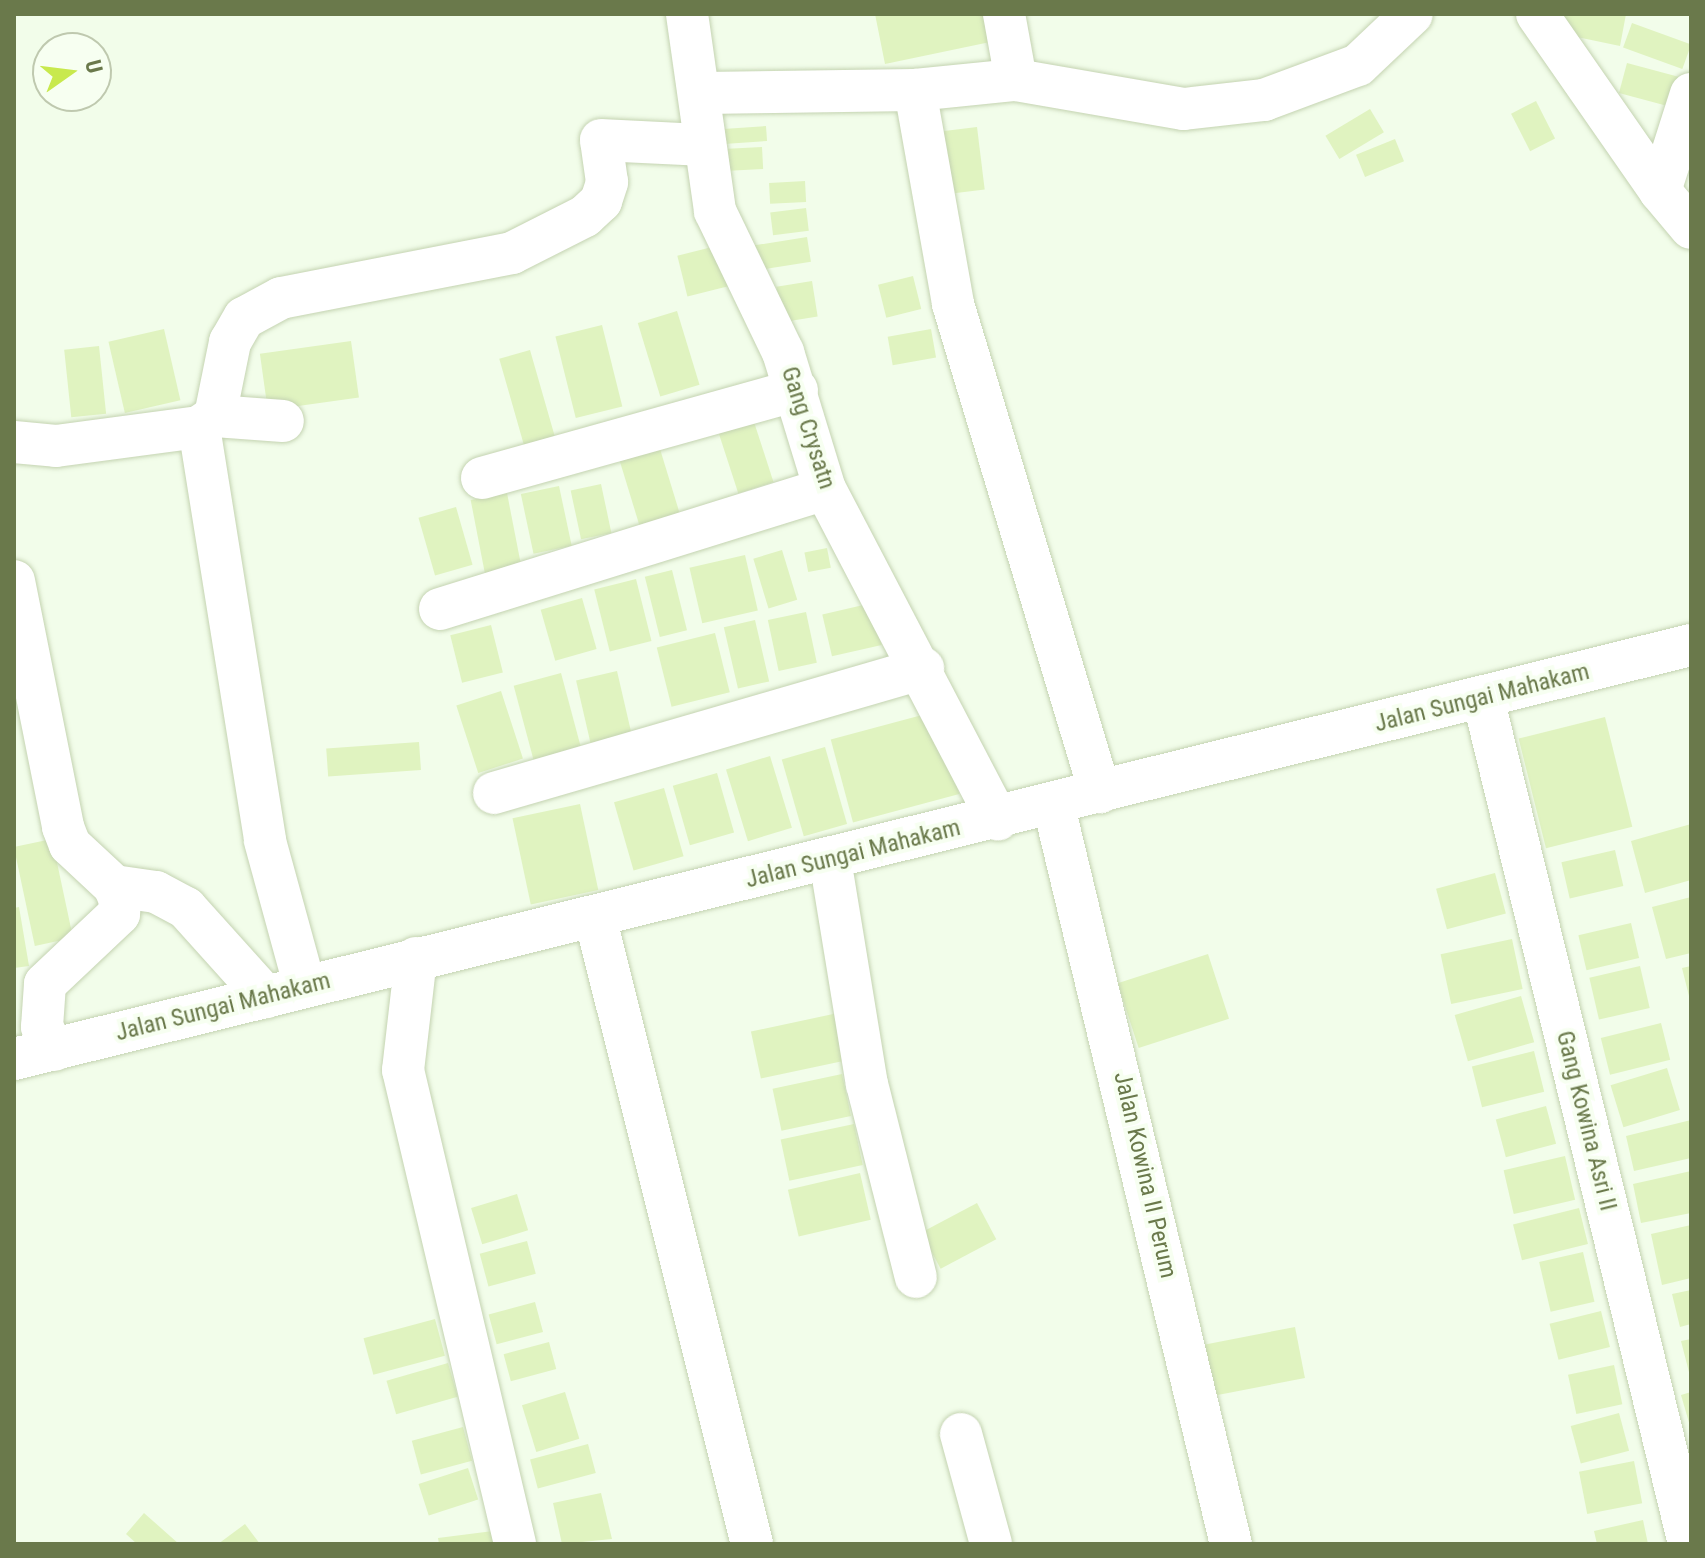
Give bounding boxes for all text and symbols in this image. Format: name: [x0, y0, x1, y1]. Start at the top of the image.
north arrow: [32, 32, 112, 112]
text: U: [80, 57, 107, 76]
street label: Gang Crysatn: [775, 363, 841, 493]
street label: Jalan Sungai Mahakam: [1372, 657, 1592, 739]
street label: Jalan Sungai Mahakam: [743, 813, 963, 895]
street label: Jalan Sungai Mahakam: [113, 966, 333, 1048]
street label: Gang Kowina Asri II: [1550, 1028, 1622, 1214]
street label: Jalan Kowina II Perum: [1107, 1069, 1183, 1281]

